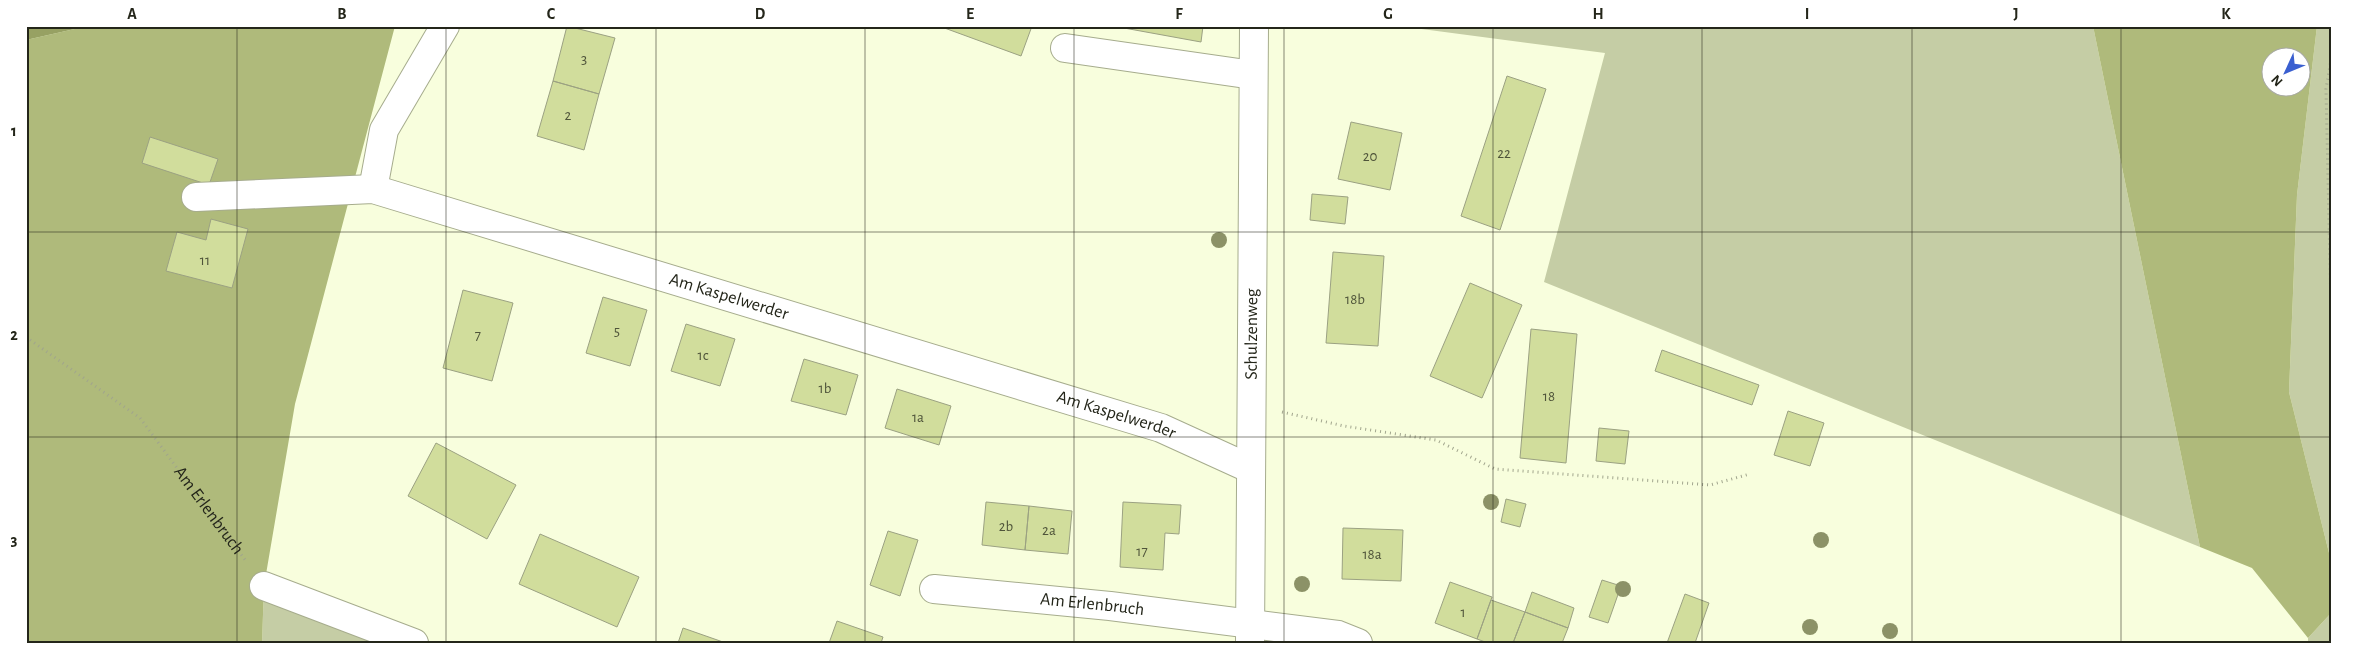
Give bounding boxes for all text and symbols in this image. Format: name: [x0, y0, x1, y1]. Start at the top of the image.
text: A: [127, 6, 137, 22]
text: B: [337, 6, 347, 22]
text: C: [547, 6, 556, 22]
text: D: [755, 6, 766, 22]
text: E: [966, 6, 974, 22]
text: F: [1175, 6, 1183, 22]
text: G: [1383, 6, 1393, 22]
text: H: [1592, 6, 1604, 22]
text: I: [1805, 6, 1809, 22]
text: J: [2013, 6, 2019, 22]
text: K: [2221, 6, 2231, 22]
north arrow: [2260, 48, 2310, 98]
house number: 3: [581, 52, 587, 67]
text: N: [2269, 72, 2286, 89]
house number: 2: [565, 108, 572, 123]
text: 1: [11, 123, 17, 139]
house number: 22: [1497, 146, 1511, 161]
house number: 20: [1363, 149, 1377, 164]
house number: 11: [200, 253, 210, 268]
street label: Am Kaspelwerder: [667, 270, 791, 324]
street label: Schulzenweg: [1243, 288, 1261, 380]
house number: 18b: [1345, 292, 1365, 307]
house number: 5: [614, 324, 620, 339]
text: 2: [10, 327, 18, 343]
house number: 7: [475, 328, 481, 343]
house number: 1c: [698, 348, 709, 363]
house number: 1b: [819, 381, 832, 396]
street label: Am Kaspelwerder: [1055, 388, 1179, 443]
house number: 18: [1543, 389, 1555, 404]
house number: 1a: [912, 410, 924, 425]
street label: Am Erlenbruch: [170, 463, 247, 558]
house number: 2b: [999, 519, 1014, 534]
house number: 2a: [1042, 523, 1056, 538]
text: 3: [11, 532, 18, 548]
house number: 17: [1136, 544, 1148, 559]
house number: 18a: [1362, 547, 1382, 562]
street label: Am Erlenbruch: [1039, 590, 1145, 619]
house number: 1: [1460, 605, 1466, 620]

